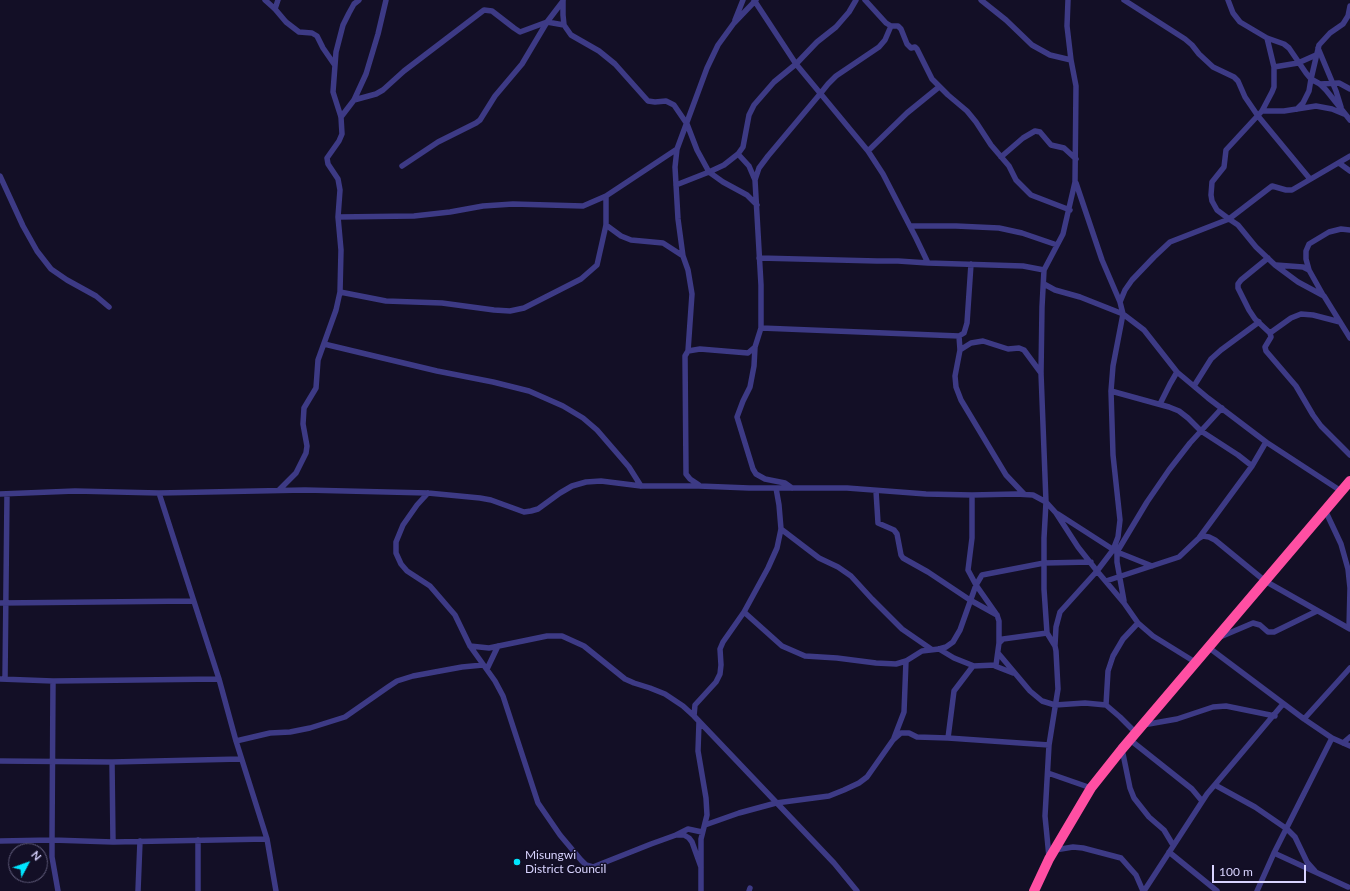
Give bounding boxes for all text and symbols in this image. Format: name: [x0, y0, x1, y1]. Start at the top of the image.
north arrow: [8, 843, 48, 883]
text: N: [29, 848, 44, 863]
place label: Misungwi District Council: [525, 848, 606, 876]
marker: Misungwi District Council: [512, 857, 522, 867]
scale bar: [1214, 857, 1308, 883]
text: 100 m: [1219, 864, 1253, 879]

